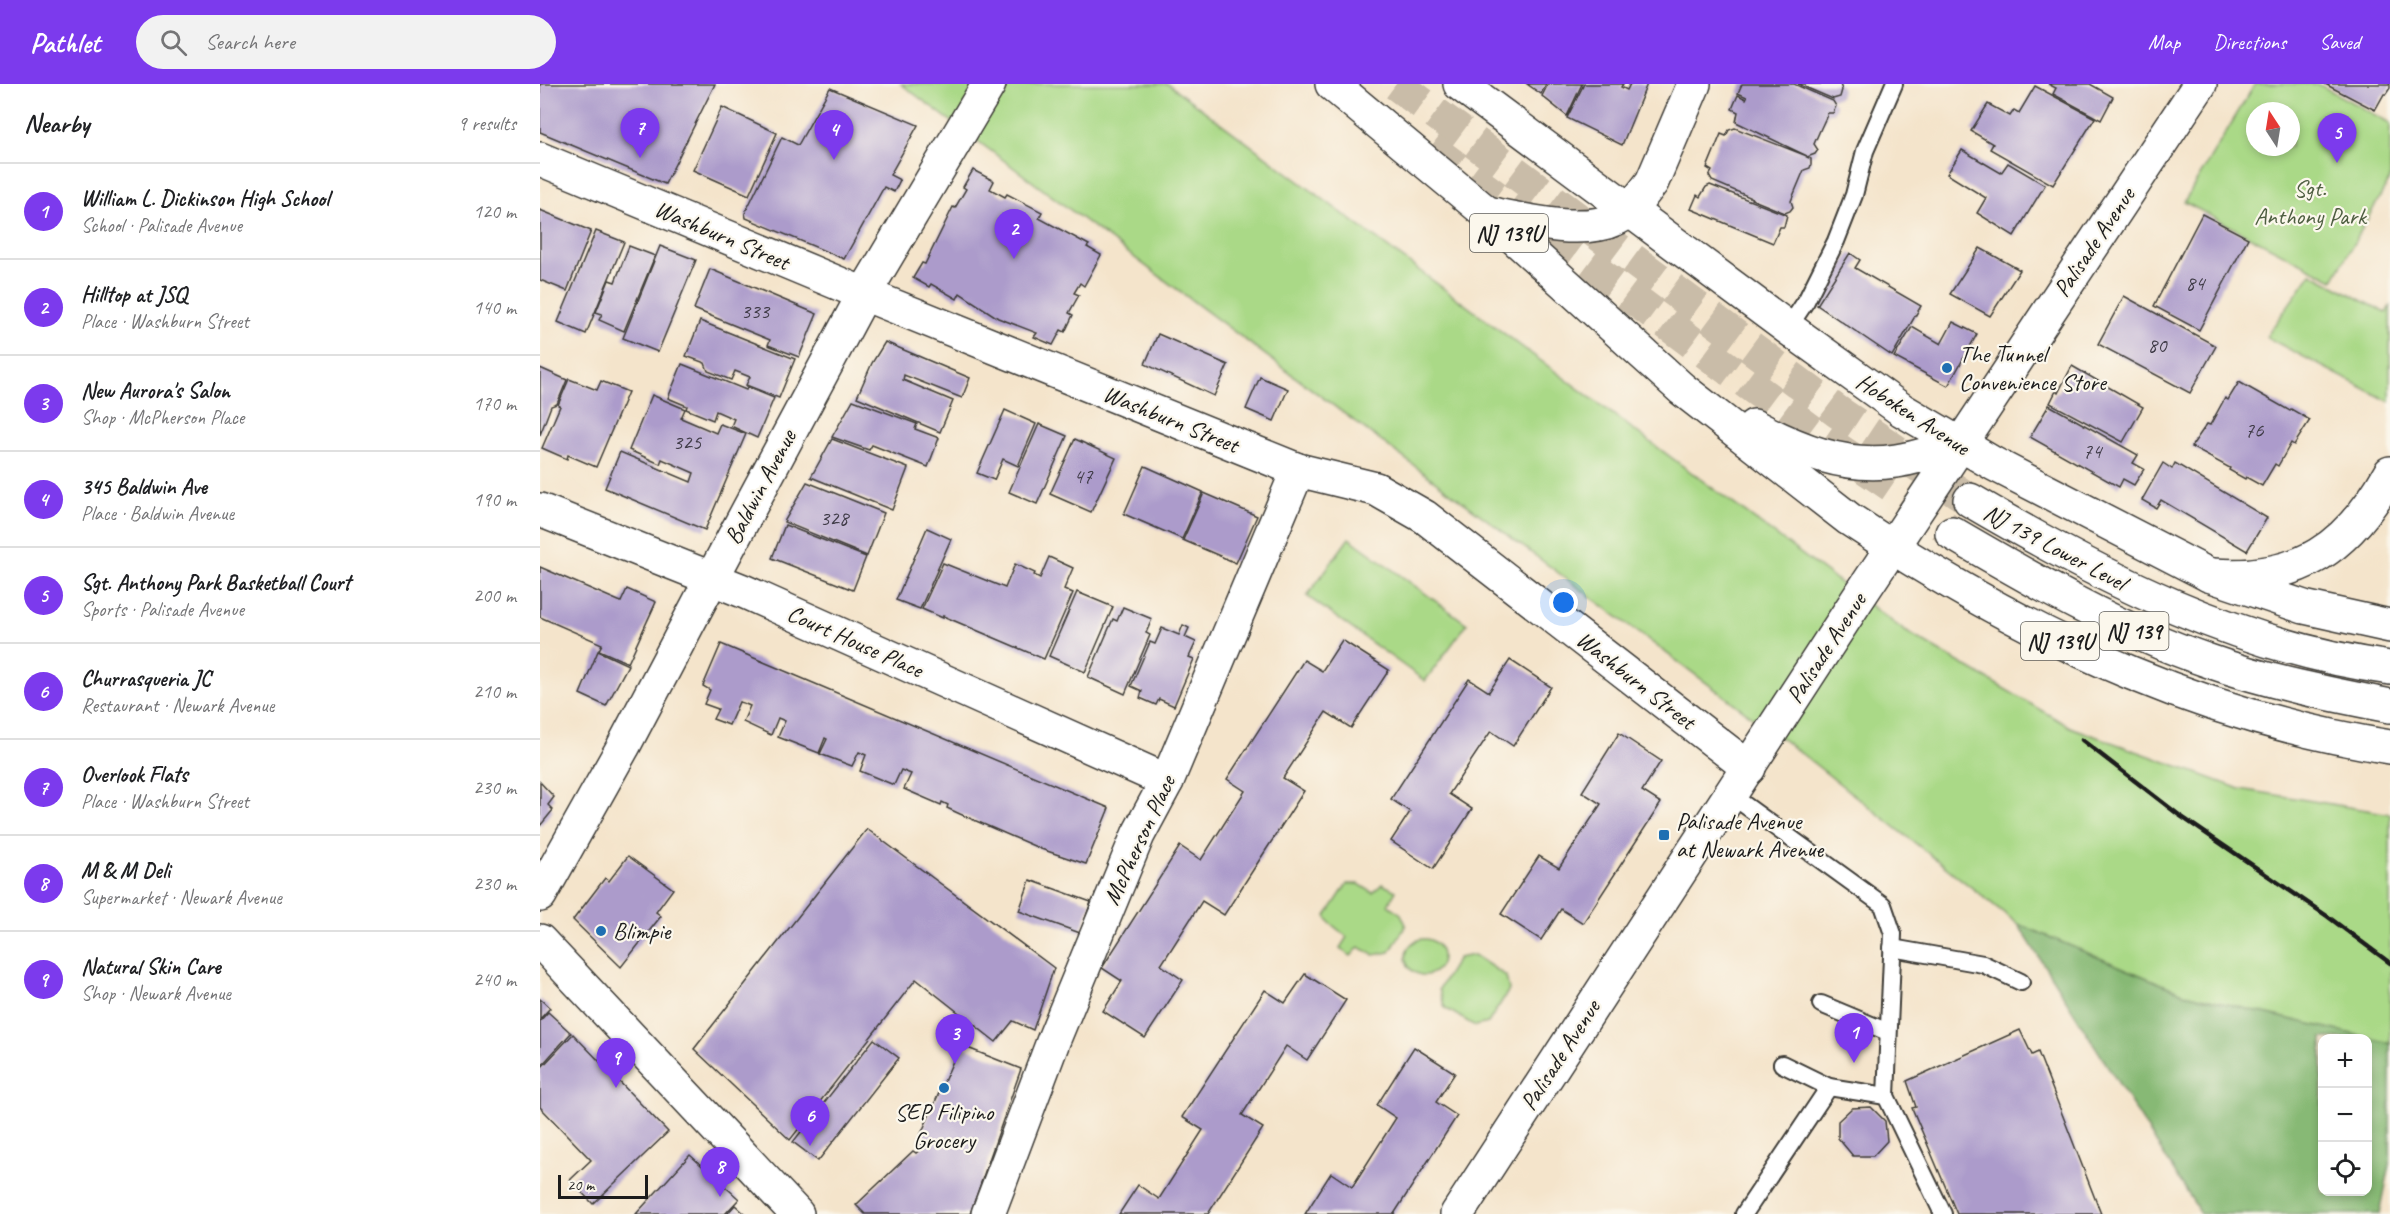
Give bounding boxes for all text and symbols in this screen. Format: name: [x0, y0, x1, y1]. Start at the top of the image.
search box: [136, 15, 556, 69]
text: Pathlet: [30, 25, 100, 60]
icon: search: [157, 26, 190, 59]
text: Search here: [205, 28, 295, 56]
text: Map: [2148, 29, 2180, 55]
text: Directions: [2213, 29, 2286, 55]
text: Saved: [2319, 29, 2360, 55]
north arrow: [2246, 102, 2300, 156]
text: Nearby: [24, 107, 89, 140]
pin: 7: [620, 109, 660, 158]
pin: 4: [814, 110, 854, 160]
text: 9 results: [457, 111, 516, 136]
pin: 5: [2318, 113, 2356, 163]
park label: Sgt. Anthony Park: [2254, 173, 2368, 231]
street label: Palisade Avenue: [2046, 180, 2143, 302]
text: William L. Dickinson High School: [81, 185, 329, 213]
street label: Washburn Street: [650, 193, 796, 278]
text: 1: [39, 199, 48, 224]
text: 120 m: [473, 199, 516, 224]
pin: 2: [994, 210, 1034, 259]
text: School · Palisade Avenue: [81, 213, 242, 238]
road number: NJ 139U: [1470, 214, 1548, 252]
house number: 84: [2186, 270, 2207, 296]
text: Hilltop at JSQ: [81, 281, 186, 309]
text: 2: [39, 295, 48, 320]
text: 140 m: [473, 295, 516, 320]
house number: 333: [741, 298, 771, 324]
text: Place · Washburn Street: [81, 309, 249, 334]
house number: 80: [2148, 332, 2168, 358]
place label: The Tunnel Convenience Store: [1959, 339, 2108, 397]
marker: The Tunnel Convenience Store: [1940, 361, 1954, 375]
street label: Hoboken Avenue: [1851, 366, 1977, 463]
text: New Aurora's Salon: [81, 377, 230, 405]
street label: Washburn Street: [1099, 378, 1245, 460]
text: 3: [39, 391, 48, 416]
text: 170 m: [473, 391, 516, 416]
text: Shop · McPherson Place: [81, 405, 244, 430]
house number: 76: [2245, 417, 2264, 443]
street label: Baldwin Avenue: [717, 423, 804, 549]
house number: 325: [673, 429, 703, 455]
house number: 74: [2083, 438, 2104, 464]
house number: 47: [1074, 463, 1094, 489]
text: 345 Baldwin Ave: [81, 473, 207, 501]
text: 4: [39, 487, 48, 512]
text: 190 m: [473, 487, 516, 512]
street label: NJ 139 Lower Level: [1979, 497, 2135, 599]
text: Place · Baldwin Avenue: [81, 501, 234, 526]
house number: 328: [820, 505, 851, 531]
text: Sgt. Anthony Park Basketball Court: [81, 569, 351, 597]
text: 5: [39, 583, 48, 608]
text: 200 m: [473, 583, 516, 608]
street label: Palisade Avenue: [1779, 585, 1874, 709]
your location: [1549, 588, 1578, 617]
text: Sports · Palisade Avenue: [81, 597, 244, 622]
street label: Court House Place: [783, 598, 929, 685]
road number: NJ 139: [2100, 612, 2168, 650]
road number: NJ 139U: [2021, 622, 2099, 660]
street label: Washburn Street: [1570, 624, 1703, 737]
text: Churrasqueria JC: [81, 665, 211, 693]
text: 6: [39, 679, 48, 704]
text: 210 m: [473, 679, 516, 704]
text: Restaurant · Newark Avenue: [81, 693, 274, 718]
text: Overlook Flats: [81, 761, 188, 789]
street label: McPherson Place: [1096, 769, 1183, 909]
text: 7: [39, 775, 48, 800]
text: 230 m: [473, 775, 516, 800]
text: Place · Washburn Street: [81, 789, 249, 814]
place label: Palisade Avenue at Newark Avenue: [1676, 806, 1825, 864]
marker: Palisade Avenue at Newark Avenue: [1657, 828, 1671, 842]
text: M & M Deli: [81, 857, 170, 885]
text: 8: [39, 871, 48, 896]
text: 230 m: [473, 871, 516, 896]
text: Supermarket · Newark Avenue: [81, 885, 282, 910]
place label: Blimpie: [613, 916, 673, 946]
marker: Blimpie: [594, 924, 608, 938]
text: Natural Skin Care: [81, 953, 221, 981]
text: 9: [39, 967, 48, 992]
text: 240 m: [473, 967, 516, 992]
text: Shop · Newark Avenue: [81, 981, 231, 1006]
street label: Palisade Avenue: [1513, 992, 1608, 1116]
pin: 3: [936, 1014, 974, 1064]
pin: 1: [1834, 1014, 1874, 1063]
map controls: [2318, 1034, 2372, 1196]
button: +: [2318, 1034, 2372, 1088]
pin: 9: [596, 1038, 636, 1088]
marker: SEP Filipino Grocery: [937, 1081, 951, 1095]
button: −: [2318, 1088, 2372, 1142]
pin: 6: [790, 1096, 830, 1146]
place label: SEP Filipino Grocery: [895, 1097, 995, 1155]
button: locate: [2318, 1142, 2372, 1196]
pin: 8: [700, 1148, 740, 1197]
scale bar: [558, 1172, 648, 1200]
text: 20 m: [567, 1175, 594, 1195]

